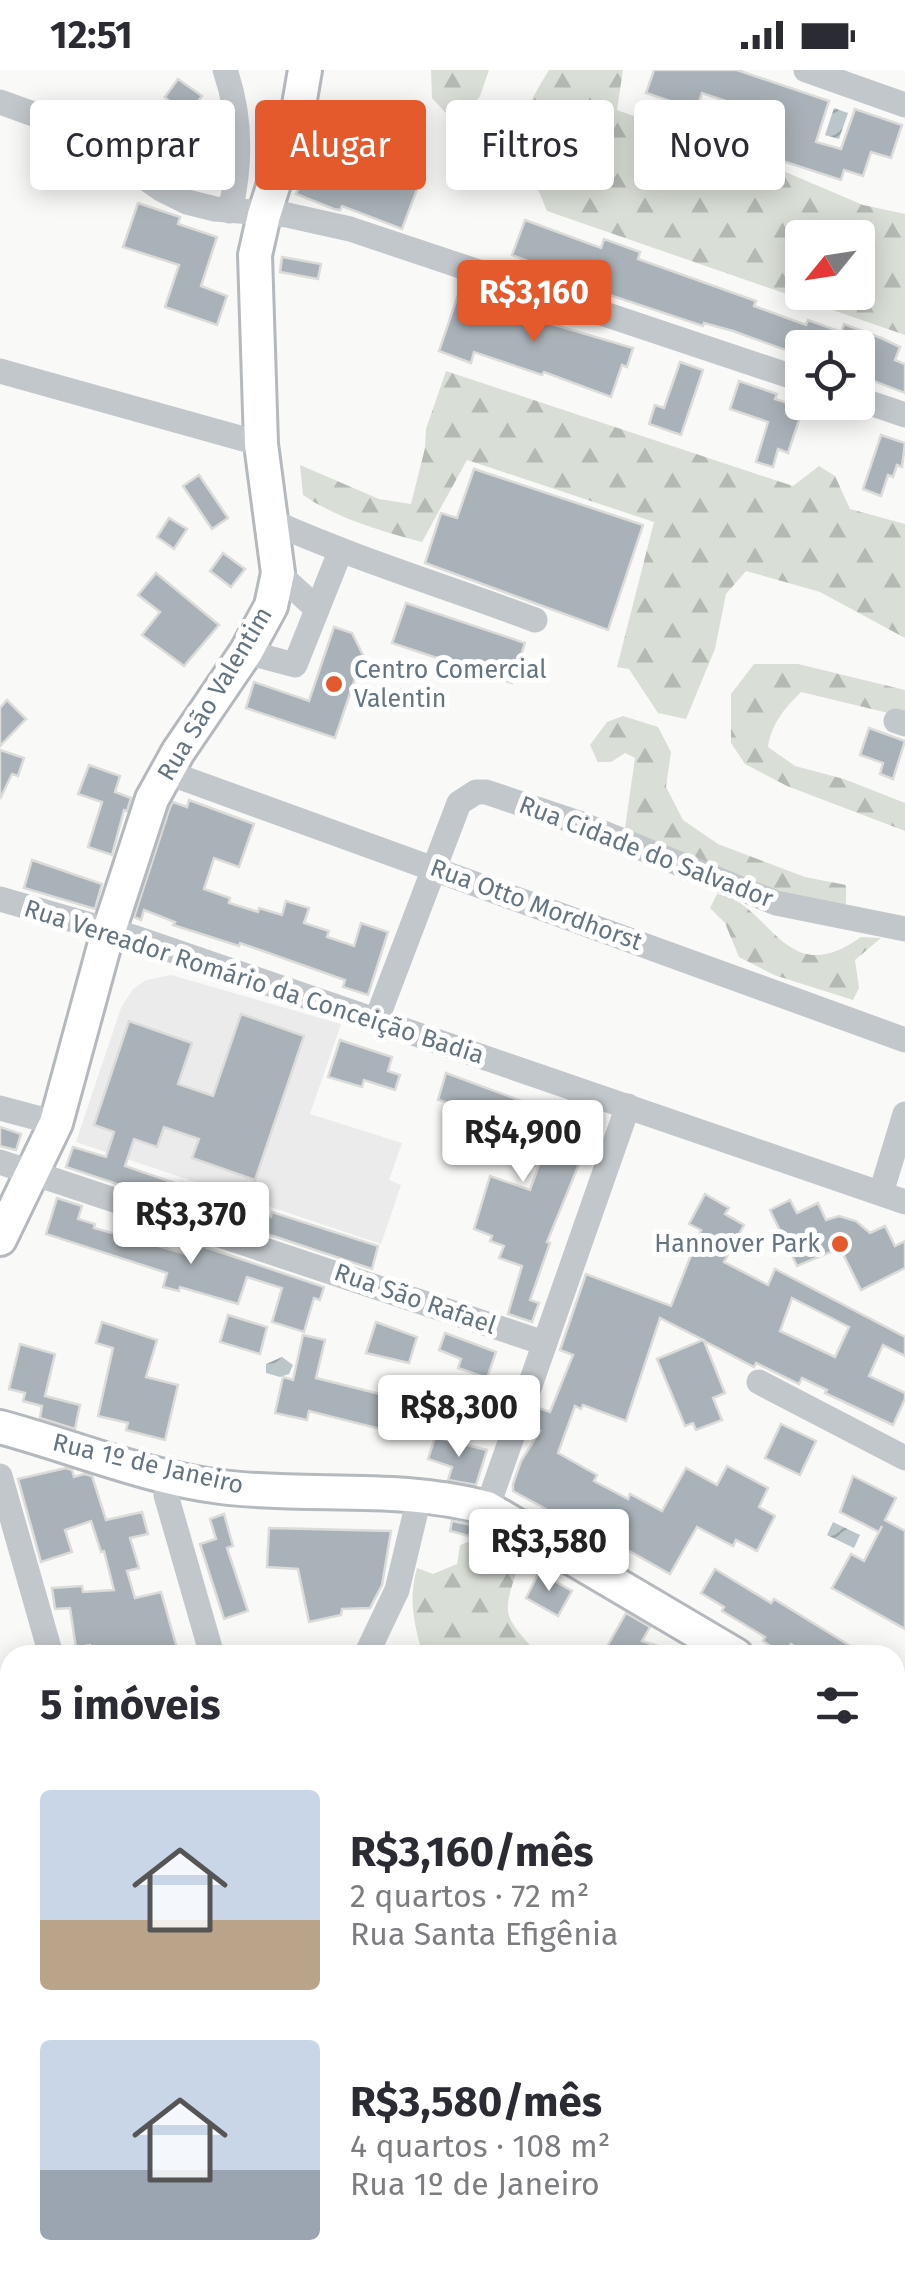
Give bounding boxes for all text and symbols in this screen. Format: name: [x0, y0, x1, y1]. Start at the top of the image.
text: 12:51: [50, 12, 133, 58]
chip: Comprar: [30, 100, 235, 190]
chip: Alugar: [255, 100, 426, 190]
chip: Filtros: [446, 100, 614, 190]
chip: Novo: [634, 100, 785, 190]
north arrow: [785, 220, 875, 310]
map controls: [785, 220, 875, 420]
pin: R$3,160: [442, 260, 626, 345]
text: R$3,160: [479, 273, 589, 311]
button: locate: [785, 330, 875, 420]
street label: Rua São Valentim: [151, 602, 279, 786]
place label: Centro Comercial Valentin: [354, 655, 547, 714]
marker: Centro Comercial Valentin: [323, 673, 345, 695]
street label: Rua Cidade do Salvador: [515, 790, 778, 914]
street label: Rua Otto Mordhorst: [426, 853, 647, 958]
street label: Rua Vereador Romário da Conceição Badia: [20, 893, 488, 1071]
pin: R$4,900: [431, 1100, 615, 1185]
text: R$4,900: [464, 1113, 582, 1151]
pin: R$3,370: [99, 1182, 283, 1267]
text: R$3,370: [135, 1195, 247, 1233]
place label: Hannover Park: [654, 1229, 820, 1259]
marker: Hannover Park: [829, 1233, 851, 1255]
street label: Rua São Rafael: [330, 1257, 500, 1341]
pin: R$8,300: [367, 1375, 551, 1460]
text: R$8,300: [400, 1388, 518, 1426]
street label: Rua 1º de Janeiro: [50, 1427, 246, 1501]
pin: R$3,580: [457, 1509, 641, 1594]
text: R$3,580: [491, 1522, 607, 1560]
icon: filters: [810, 1678, 865, 1733]
text: 5 imóveis: [40, 1680, 221, 1730]
text: R$3,160/mês: [350, 1827, 594, 1877]
icon: home: [120, 1830, 240, 1950]
text: 2 quartos · 72 m²: [350, 1877, 589, 1915]
text: Rua Santa Efigênia: [350, 1915, 618, 1953]
text: R$3,580/mês: [350, 2077, 602, 2127]
icon: home: [120, 2080, 240, 2200]
text: 4 quartos · 108 m²: [350, 2127, 610, 2165]
text: Rua 1º de Janeiro: [350, 2165, 600, 2203]

